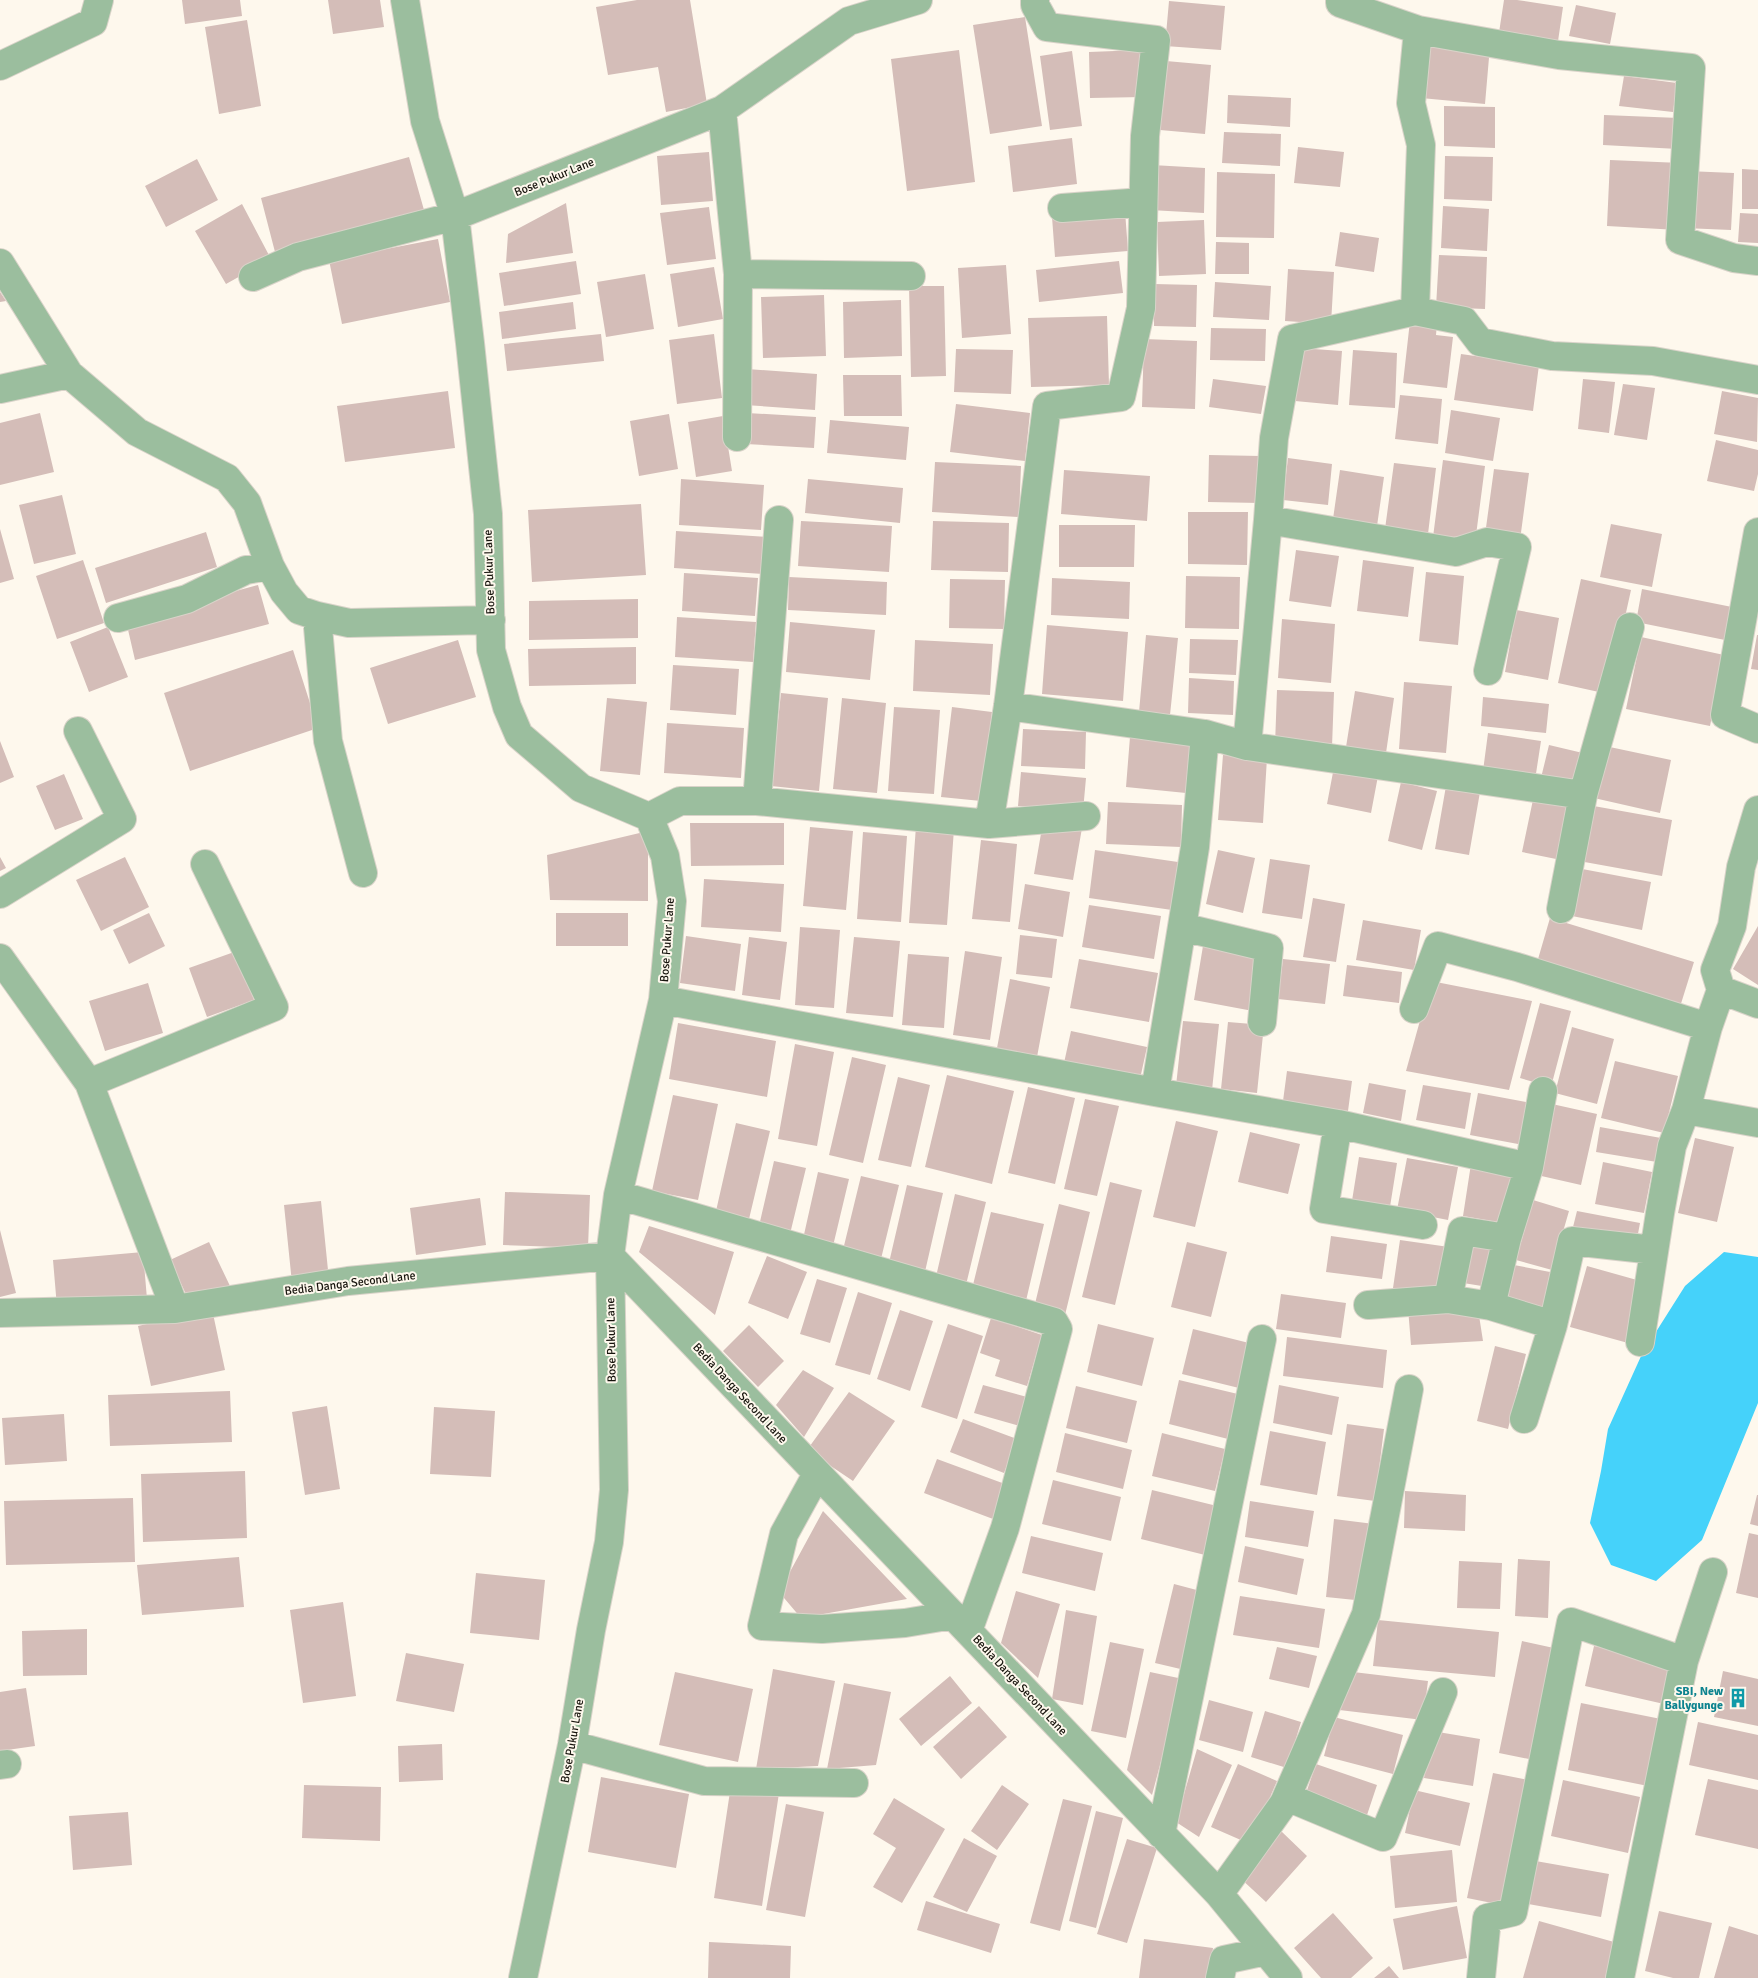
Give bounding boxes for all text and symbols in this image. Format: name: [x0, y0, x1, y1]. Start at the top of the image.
street label: Bose Pukur Lane: [512, 155, 596, 200]
street label: Bose Pukur Lane: [481, 529, 498, 615]
street label: Bose Pukur Lane: [657, 897, 678, 983]
street label: Bedia Danga Second Lane: [284, 1268, 416, 1299]
street label: Bose Pukur Lane: [603, 1297, 620, 1383]
street label: Bedia Danga Second Lane: [689, 1340, 790, 1447]
street label: Bedia Danga Second Lane: [969, 1632, 1070, 1739]
place label: SBI, New Ballygunge: [1664, 1684, 1724, 1713]
building icon: SBI, New Ballygunge: [1727, 1687, 1749, 1709]
street label: Bose Pukur Lane: [558, 1698, 587, 1784]

